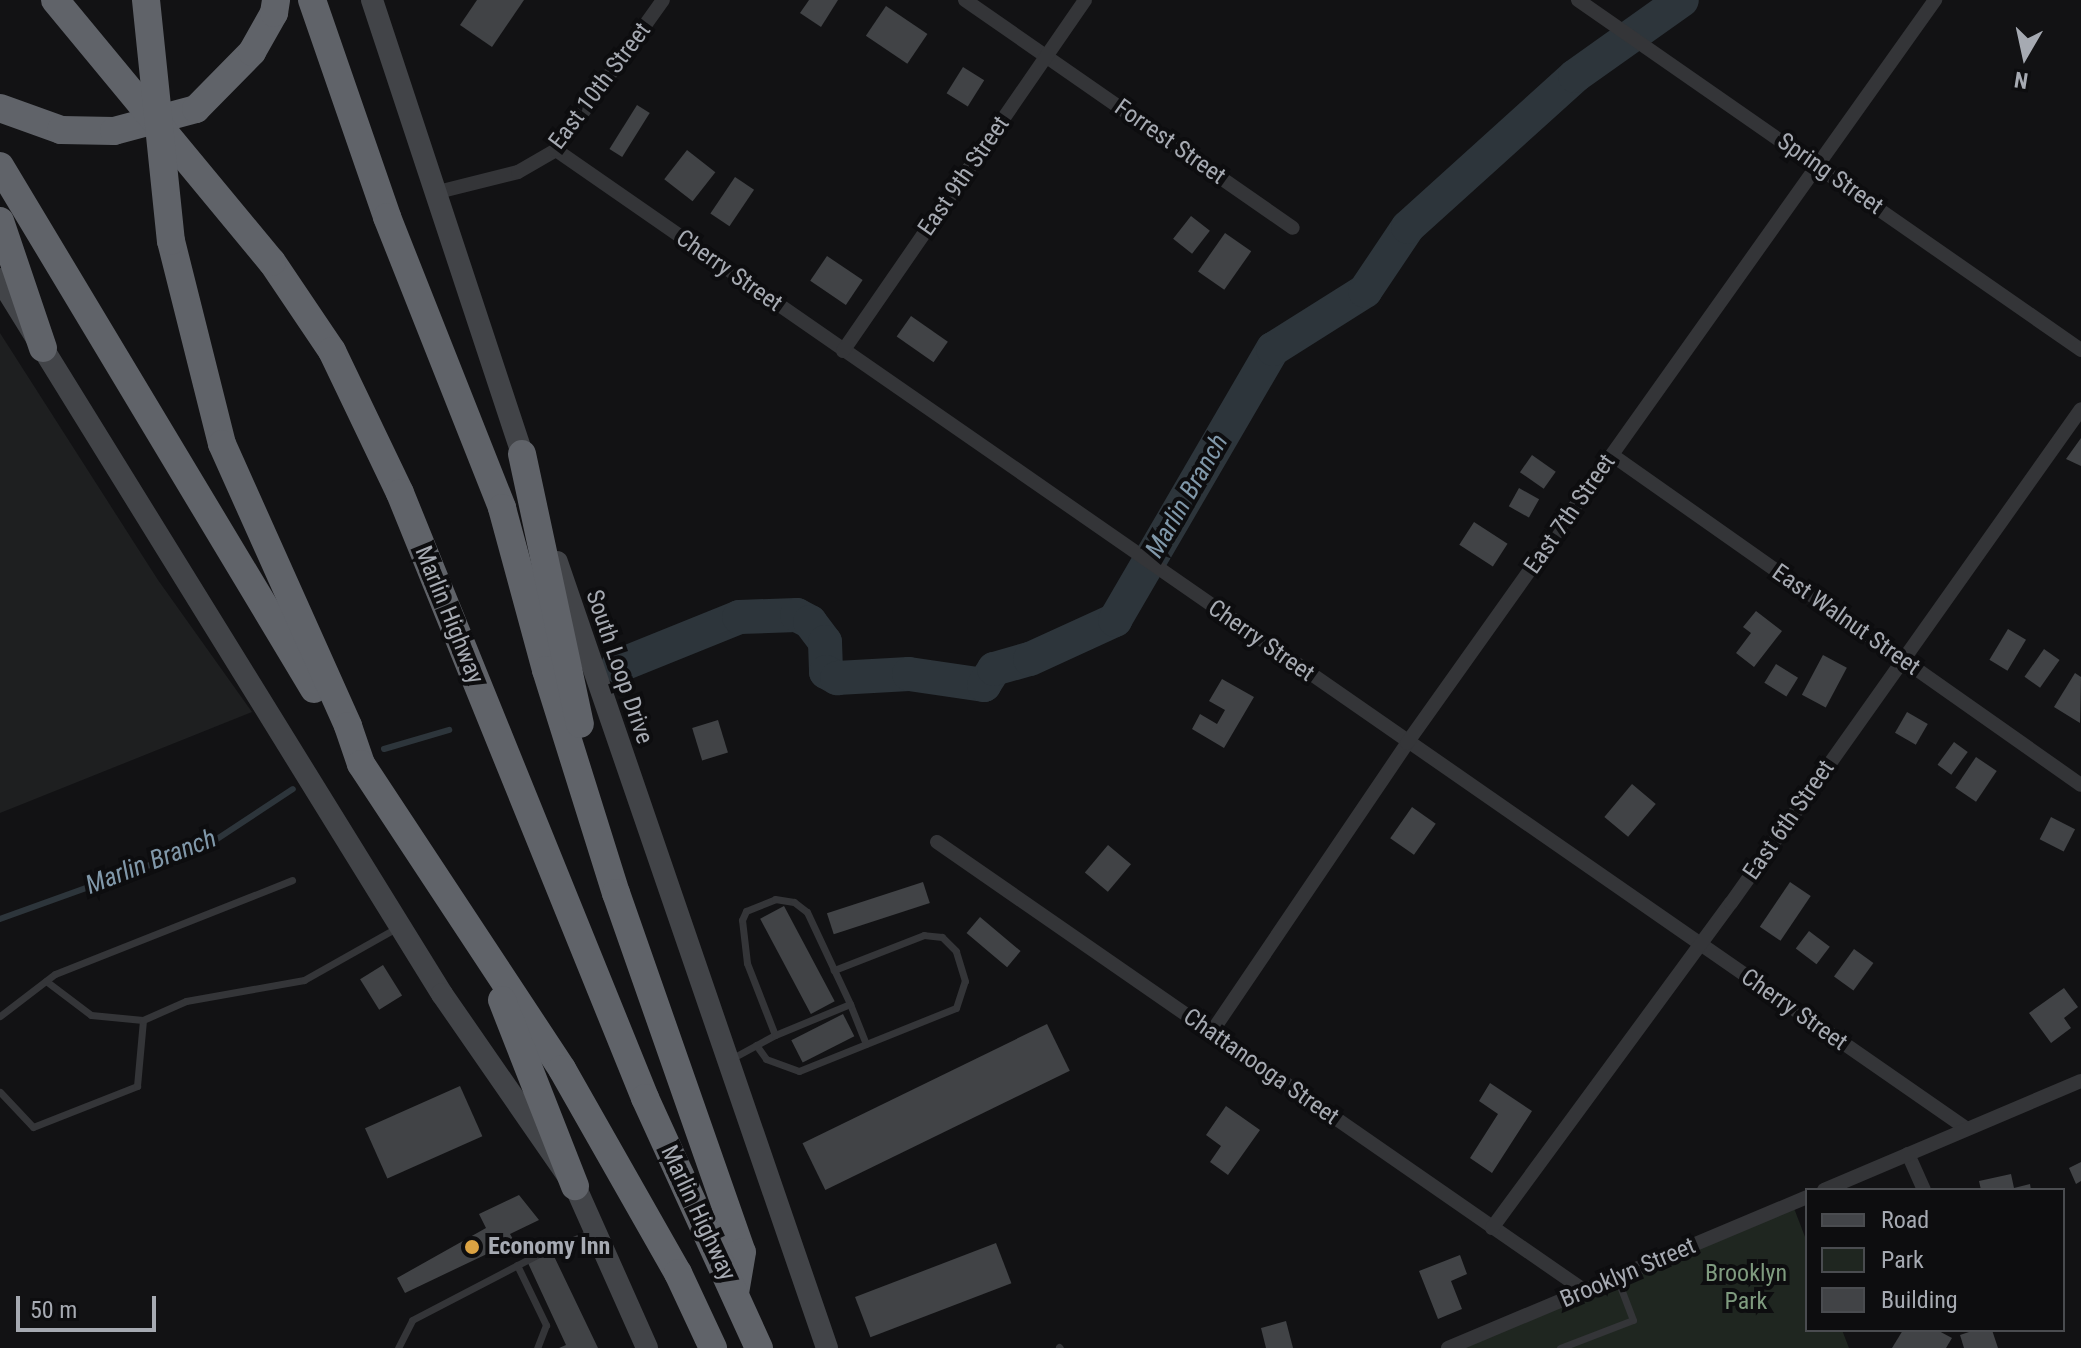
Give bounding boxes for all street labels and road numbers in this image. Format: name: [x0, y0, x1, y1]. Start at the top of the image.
street label: East 10th Street: [543, 17, 657, 155]
street label: Forrest Street: [1109, 93, 1231, 191]
street label: East 9th Street: [912, 111, 1016, 241]
street label: Spring Street: [1772, 127, 1888, 221]
street label: Cherry Street: [670, 224, 788, 318]
street label: East 7th Street: [1518, 449, 1622, 579]
street label: Marlin Highway: [408, 542, 490, 688]
street label: East Walnut Street: [1766, 558, 1926, 682]
street label: South Loop Drive: [579, 586, 659, 748]
street label: Cherry Street: [1202, 594, 1320, 688]
street label: East 6th Street: [1737, 755, 1841, 885]
street label: Cherry Street: [1735, 963, 1853, 1057]
street label: Chattanooga Street: [1178, 1003, 1344, 1131]
street label: Marlin Highway: [654, 1141, 742, 1285]
street label: Brooklyn Street: [1556, 1232, 1700, 1314]

